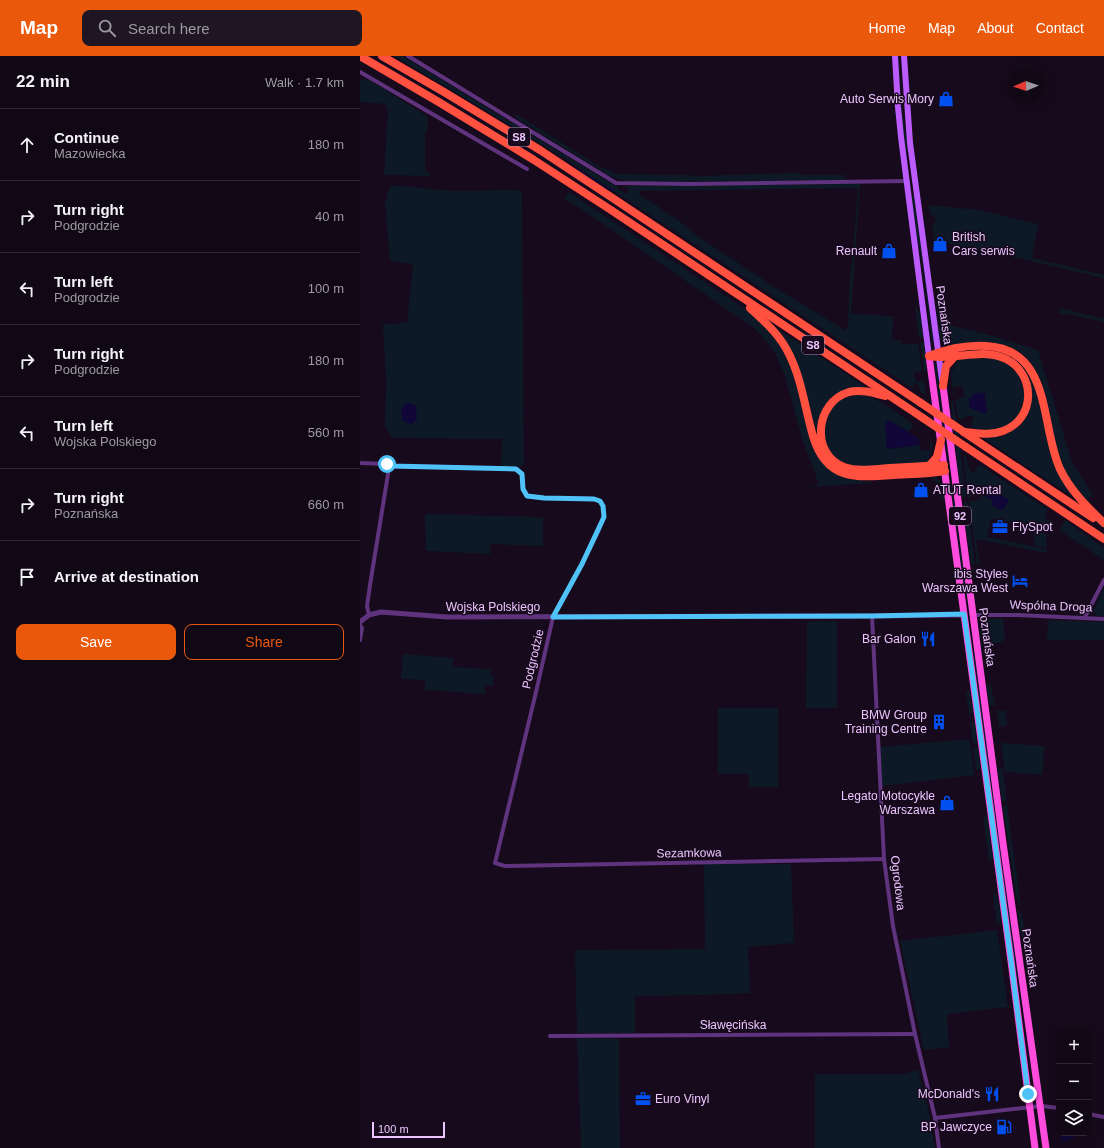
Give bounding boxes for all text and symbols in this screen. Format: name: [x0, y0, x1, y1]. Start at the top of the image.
search box: [82, 10, 362, 46]
text: Map: [20, 17, 58, 38]
icon: search: [96, 17, 118, 39]
text: Search here: [128, 20, 210, 37]
text: Home: [869, 20, 906, 36]
text: Map: [928, 20, 955, 36]
text: About: [977, 20, 1014, 36]
text: Contact: [1036, 20, 1084, 36]
north arrow: [1008, 68, 1044, 104]
text: 22 min: [16, 72, 70, 91]
text: Walk · 1.7 km: [265, 75, 344, 90]
shop icon: Auto Serwis Mory: [937, 90, 955, 108]
place label: Auto Serwis Mory: [840, 92, 934, 106]
road number: S8: [508, 128, 530, 146]
text: Continue: [54, 129, 119, 146]
icon: ahead: [16, 134, 38, 156]
text: 180 m: [308, 137, 344, 152]
text: Mazowiecka: [54, 146, 126, 161]
text: Turn right: [54, 201, 124, 218]
icon: right: [16, 206, 38, 228]
text: 40 m: [315, 209, 344, 224]
text: Podgrodzie: [54, 218, 120, 233]
place label: British Cars serwis: [952, 230, 1015, 258]
shop icon: British Cars serwis: [931, 235, 949, 253]
shop icon: Renault: [880, 242, 898, 260]
place label: Renault: [836, 244, 878, 258]
text: Turn left: [54, 273, 113, 290]
icon: left: [16, 278, 38, 300]
text: 100 m: [308, 281, 344, 296]
street label: Poznańska: [933, 285, 955, 346]
text: Podgrodzie: [54, 290, 120, 305]
road number: S8: [802, 336, 824, 354]
text: Turn right: [54, 345, 124, 362]
icon: right: [16, 350, 38, 372]
text: 180 m: [308, 353, 344, 368]
text: Podgrodzie: [54, 362, 120, 377]
text: Turn left: [54, 417, 113, 434]
icon: left: [16, 422, 38, 444]
text: 560 m: [308, 425, 344, 440]
text: Wojska Polskiego: [54, 434, 156, 449]
route start: [378, 455, 396, 473]
shop icon: ATUT Rental: [912, 481, 930, 499]
place label: ATUT Rental: [933, 483, 1001, 497]
text: Turn right: [54, 489, 124, 506]
icon: right: [16, 494, 38, 516]
text: 660 m: [308, 497, 344, 512]
text: Poznańska: [54, 506, 118, 521]
road number: 92: [949, 507, 971, 525]
office icon: FlySpot: [991, 518, 1009, 536]
place label: FlySpot: [1012, 520, 1053, 534]
icon: arrive: [16, 566, 38, 588]
place label: ibis Styles Warszawa West: [922, 567, 1009, 595]
text: Arrive at destination: [54, 568, 199, 585]
hotel icon: ibis Styles Warszawa West: [1011, 572, 1029, 590]
street label: Wspólna Droga: [1009, 598, 1093, 614]
street label: Wojska Polskiego: [446, 600, 541, 614]
street label: Poznańska: [976, 607, 998, 668]
button: Save: [16, 624, 176, 660]
button: Share: [184, 624, 344, 660]
street label: Podgrodzie: [519, 628, 547, 690]
restaurant icon: Bar Galon: [919, 630, 937, 648]
place label: Bar Galon: [862, 632, 916, 646]
place label: BMW Group Training Centre: [845, 708, 927, 736]
building icon: BMW Group Training Centre: [930, 713, 948, 731]
place label: Legato Motocykle Warszawa: [841, 789, 935, 817]
shop icon: Legato Motocykle Warszawa: [938, 794, 956, 812]
street label: Sezamkowa: [656, 845, 722, 861]
street label: Ogrodowa: [888, 855, 908, 912]
street label: Poznańska: [1019, 928, 1041, 989]
street label: Sławęcińska: [700, 1018, 767, 1032]
map controls: [1056, 1028, 1092, 1136]
button: +: [1056, 1028, 1092, 1064]
button: −: [1056, 1064, 1092, 1100]
restaurant icon: McDonald's: [983, 1085, 1001, 1103]
route end: [1019, 1085, 1037, 1103]
place label: McDonald's: [918, 1087, 980, 1101]
office icon: Euro Vinyl: [634, 1090, 652, 1108]
place label: Euro Vinyl: [655, 1092, 709, 1106]
button: layers: [1056, 1100, 1092, 1136]
fuel station icon: BP Jawczyce: [995, 1118, 1013, 1136]
scale bar: [372, 1120, 445, 1139]
place label: BP Jawczyce: [921, 1120, 992, 1134]
text: 100 m: [378, 1123, 409, 1135]

